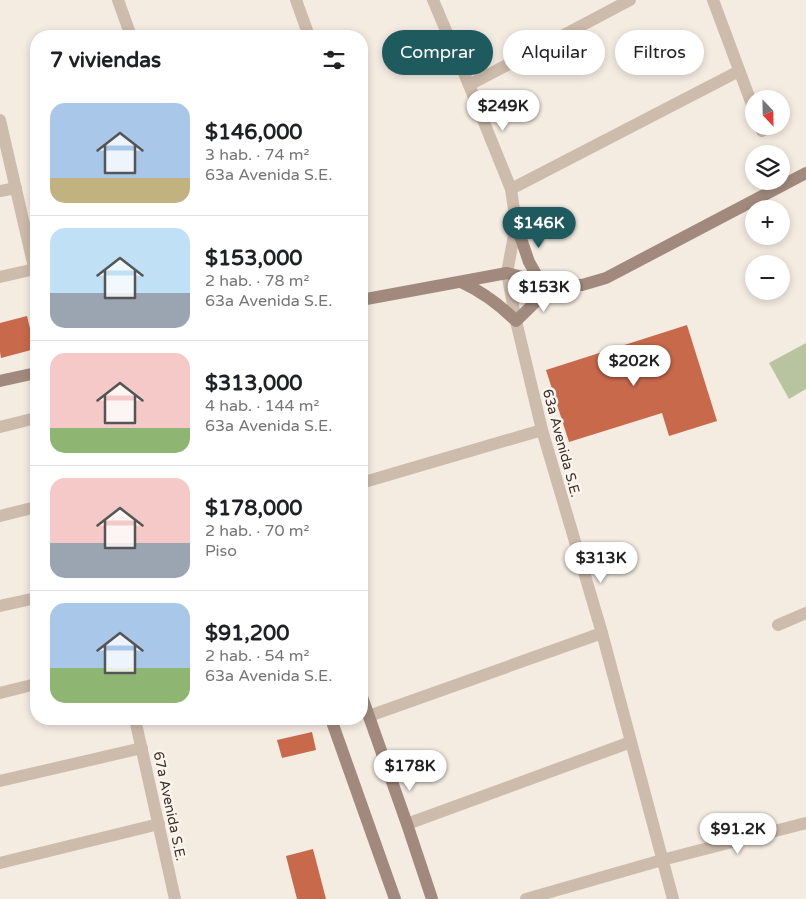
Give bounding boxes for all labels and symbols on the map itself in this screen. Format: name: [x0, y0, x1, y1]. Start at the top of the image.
pin: $249K: [468, 90, 538, 132]
north arrow: [745, 90, 790, 135]
pin: $146K: [504, 206, 574, 249]
pin: $153K: [509, 270, 579, 313]
pin: $202K: [599, 344, 669, 387]
street label: 63a Avenida S.E.: [539, 387, 584, 499]
pin: $313K: [566, 542, 636, 584]
street label: 67a Avenida S.E.: [150, 750, 189, 862]
pin: $178K: [375, 750, 445, 792]
pin: $91.2K: [697, 812, 779, 855]

